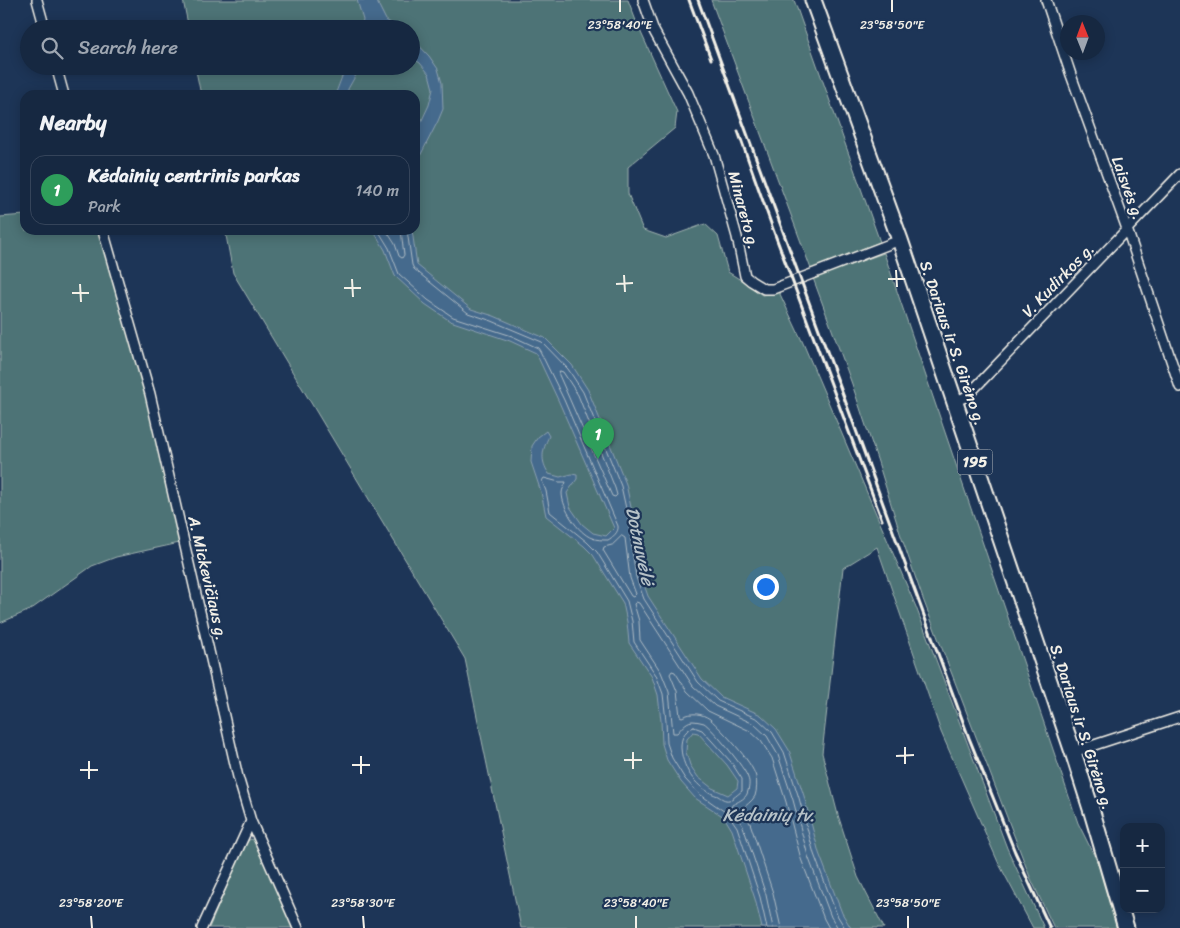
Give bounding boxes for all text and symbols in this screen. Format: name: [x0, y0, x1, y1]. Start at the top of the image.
text: 23°58'40"E: [588, 14, 654, 36]
text: 23°58'50"E: [860, 14, 925, 36]
north arrow: [1060, 15, 1105, 60]
search box: [20, 20, 420, 75]
text: Search here: [78, 31, 178, 64]
icon: search: [38, 34, 66, 62]
text: Nearby: [40, 104, 106, 142]
street label: Laisvės g.: [1103, 152, 1153, 224]
text: Kėdainių centrinis parkas: [88, 159, 300, 192]
street label: Minareto g.: [720, 168, 768, 252]
text: 1: [54, 176, 60, 205]
text: 140 m: [356, 176, 399, 205]
text: Park: [88, 192, 121, 221]
street label: V. Kudirkos g.: [1014, 236, 1102, 324]
street label: S. Dariaus ir S. Girėno g.: [911, 257, 995, 429]
pin: 1: [582, 418, 614, 459]
road number: 195: [958, 450, 992, 474]
water label: Dotnuvėlė: [616, 504, 664, 591]
street label: A. Mickevičiaus g.: [179, 512, 236, 643]
your location: [753, 574, 779, 600]
street label: S. Dariaus ir S. Girėno g.: [1041, 640, 1123, 814]
water label: Kėdainių tv.: [723, 799, 815, 831]
map controls: [1120, 823, 1165, 913]
button: +: [1120, 823, 1165, 868]
button: −: [1120, 868, 1165, 913]
text: 23°58'20"E: [59, 892, 124, 914]
text: 23°58'30"E: [331, 892, 396, 914]
text: 23°58'40"E: [604, 892, 670, 914]
text: 23°58'50"E: [876, 892, 941, 914]

